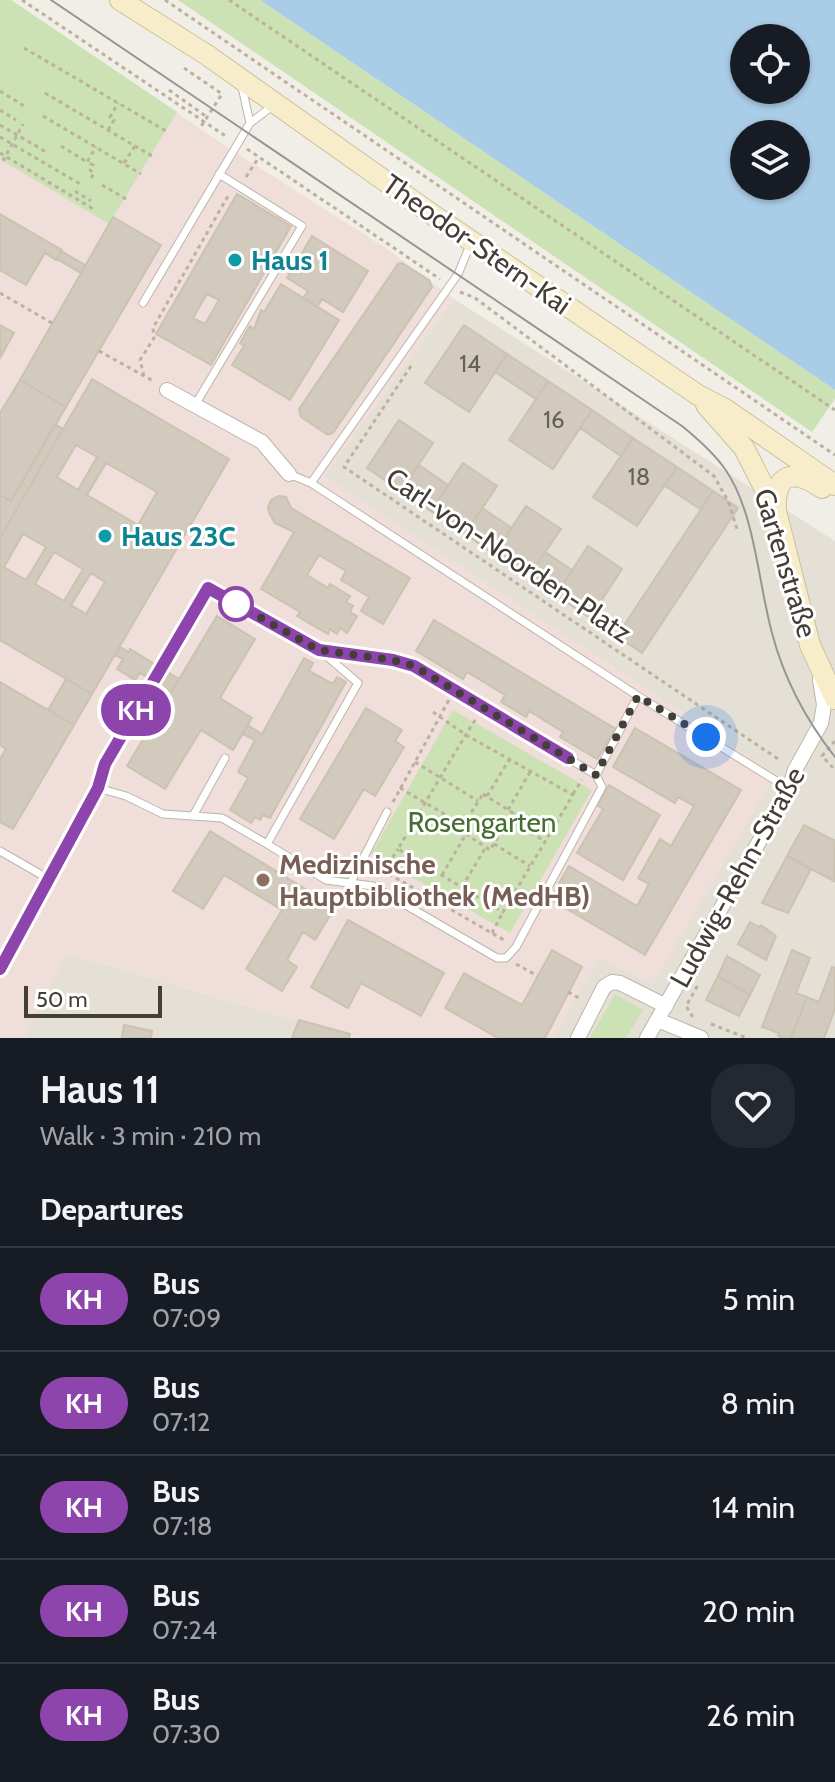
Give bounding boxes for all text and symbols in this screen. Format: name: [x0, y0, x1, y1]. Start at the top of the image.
map controls: [730, 24, 810, 200]
button: locate: [730, 24, 810, 104]
button: layers: [730, 120, 810, 200]
street label: Theodor-Stern-Kai: [377, 167, 577, 321]
place label: Haus 1: [251, 243, 329, 277]
marker: Haus 1: [226, 251, 244, 269]
house number: 14: [459, 349, 481, 378]
house number: 16: [543, 405, 565, 434]
street label: Carl-von-Noorden-Platz: [380, 460, 638, 650]
house number: 18: [628, 462, 650, 491]
street label: Gartenstraße: [747, 484, 825, 642]
place label: Haus 23C: [121, 519, 236, 553]
marker: Haus 23C: [96, 527, 114, 545]
unlabelled marker: [219, 587, 253, 621]
line badge: KH: [100, 684, 172, 736]
text: KH: [117, 693, 155, 727]
your location: [686, 717, 726, 757]
street label: Ludwig-Rehn-Straße: [662, 761, 812, 993]
park label: Rosengarten: [408, 805, 556, 839]
place label: Medizinische Hauptbibliothek (MedHB): [279, 847, 590, 913]
marker: Medizinische Hauptbibliothek (MedHB): [254, 871, 272, 889]
scale bar: [24, 982, 162, 1018]
text: 50 m: [36, 986, 88, 1013]
button: heart: [711, 1064, 795, 1148]
text: Haus 11: [40, 1066, 160, 1113]
text: Walk · 3 min · 210 m: [40, 1120, 261, 1152]
text: Departures: [40, 1191, 184, 1228]
text: Bus: [152, 1265, 200, 1302]
text: 5 min: [723, 1281, 795, 1318]
text: KH: [65, 1282, 103, 1316]
text: 07:09: [152, 1302, 221, 1334]
text: Bus: [152, 1369, 200, 1406]
text: 8 min: [721, 1385, 795, 1422]
text: KH: [65, 1386, 103, 1420]
text: 07:12: [152, 1406, 210, 1438]
text: Bus: [152, 1473, 200, 1510]
text: 14 min: [712, 1489, 795, 1526]
text: KH: [65, 1490, 103, 1524]
text: 07:18: [152, 1510, 213, 1542]
text: Bus: [152, 1577, 200, 1614]
text: 20 min: [702, 1593, 795, 1630]
text: KH: [65, 1594, 103, 1628]
text: 07:24: [152, 1614, 217, 1646]
text: Bus: [152, 1681, 200, 1718]
text: 26 min: [706, 1697, 795, 1734]
text: KH: [65, 1698, 103, 1732]
text: 07:30: [152, 1718, 221, 1750]

